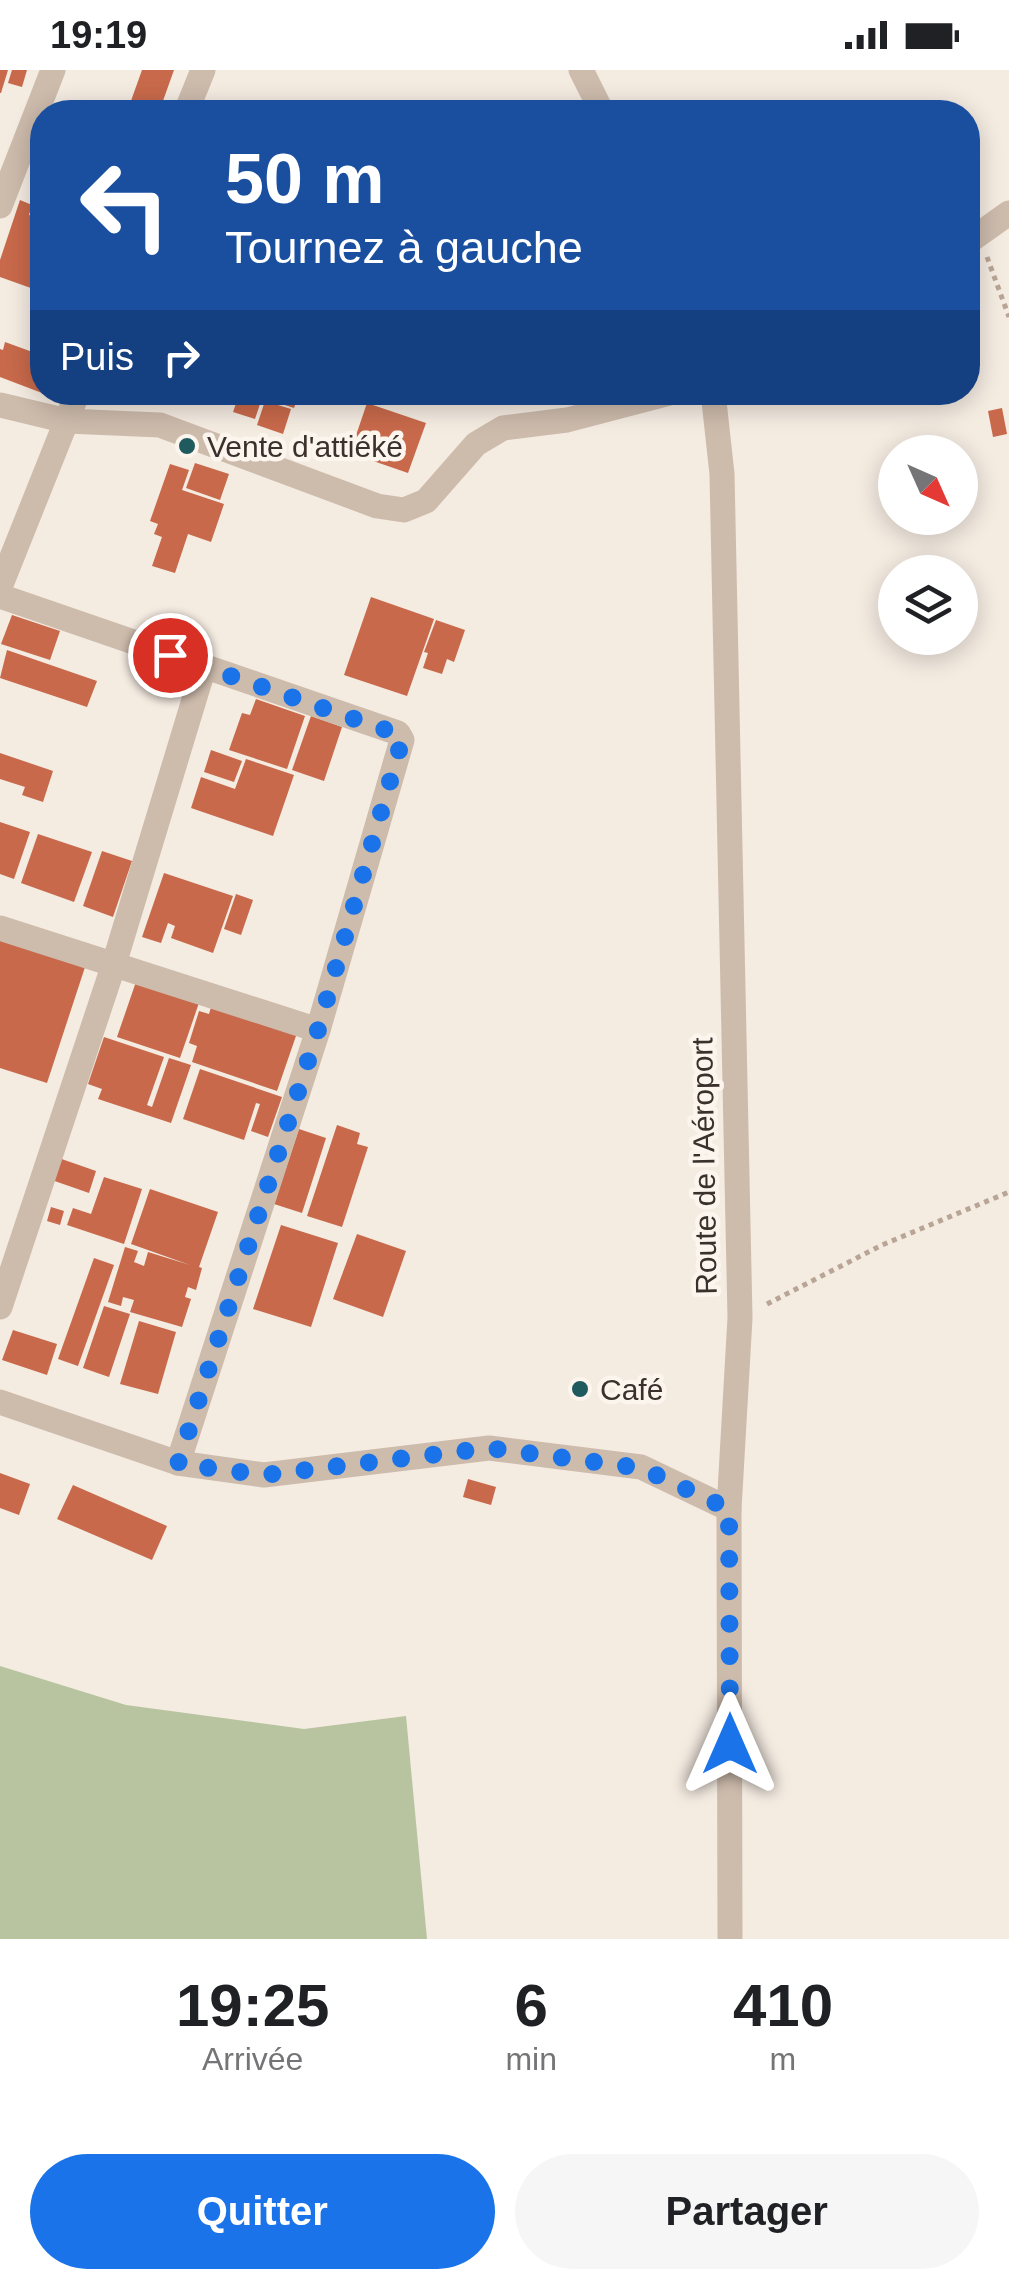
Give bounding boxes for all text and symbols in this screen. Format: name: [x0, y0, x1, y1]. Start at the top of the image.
text: 19:19: [50, 14, 147, 56]
icon: left: [60, 140, 190, 270]
text: 50 m: [225, 140, 385, 218]
text: Tournez à gauche: [225, 222, 583, 273]
icon: right: [154, 330, 209, 385]
text: Puis: [60, 336, 134, 378]
place label: Vente d'attiéké: [207, 430, 403, 463]
marker: Vente d'attiéké: [176, 435, 198, 457]
north arrow: [878, 435, 978, 535]
map controls: [878, 435, 978, 655]
button: layers: [878, 555, 978, 655]
pin: [128, 613, 213, 698]
icon: arrive: [143, 628, 198, 683]
street label: Route de l'Aéroport: [685, 1036, 723, 1295]
place label: Café: [600, 1373, 663, 1406]
marker: Café: [569, 1378, 591, 1400]
position arrow: [678, 1692, 782, 1796]
text: 19:25: [176, 1972, 329, 2039]
text: 6: [514, 1972, 548, 2039]
text: 410: [733, 1972, 833, 2039]
text: Arrivée: [202, 2041, 303, 2077]
text: min: [505, 2041, 557, 2077]
text: m: [770, 2041, 796, 2077]
button: Quitter: [30, 2154, 495, 2269]
button: Partager: [515, 2154, 979, 2269]

